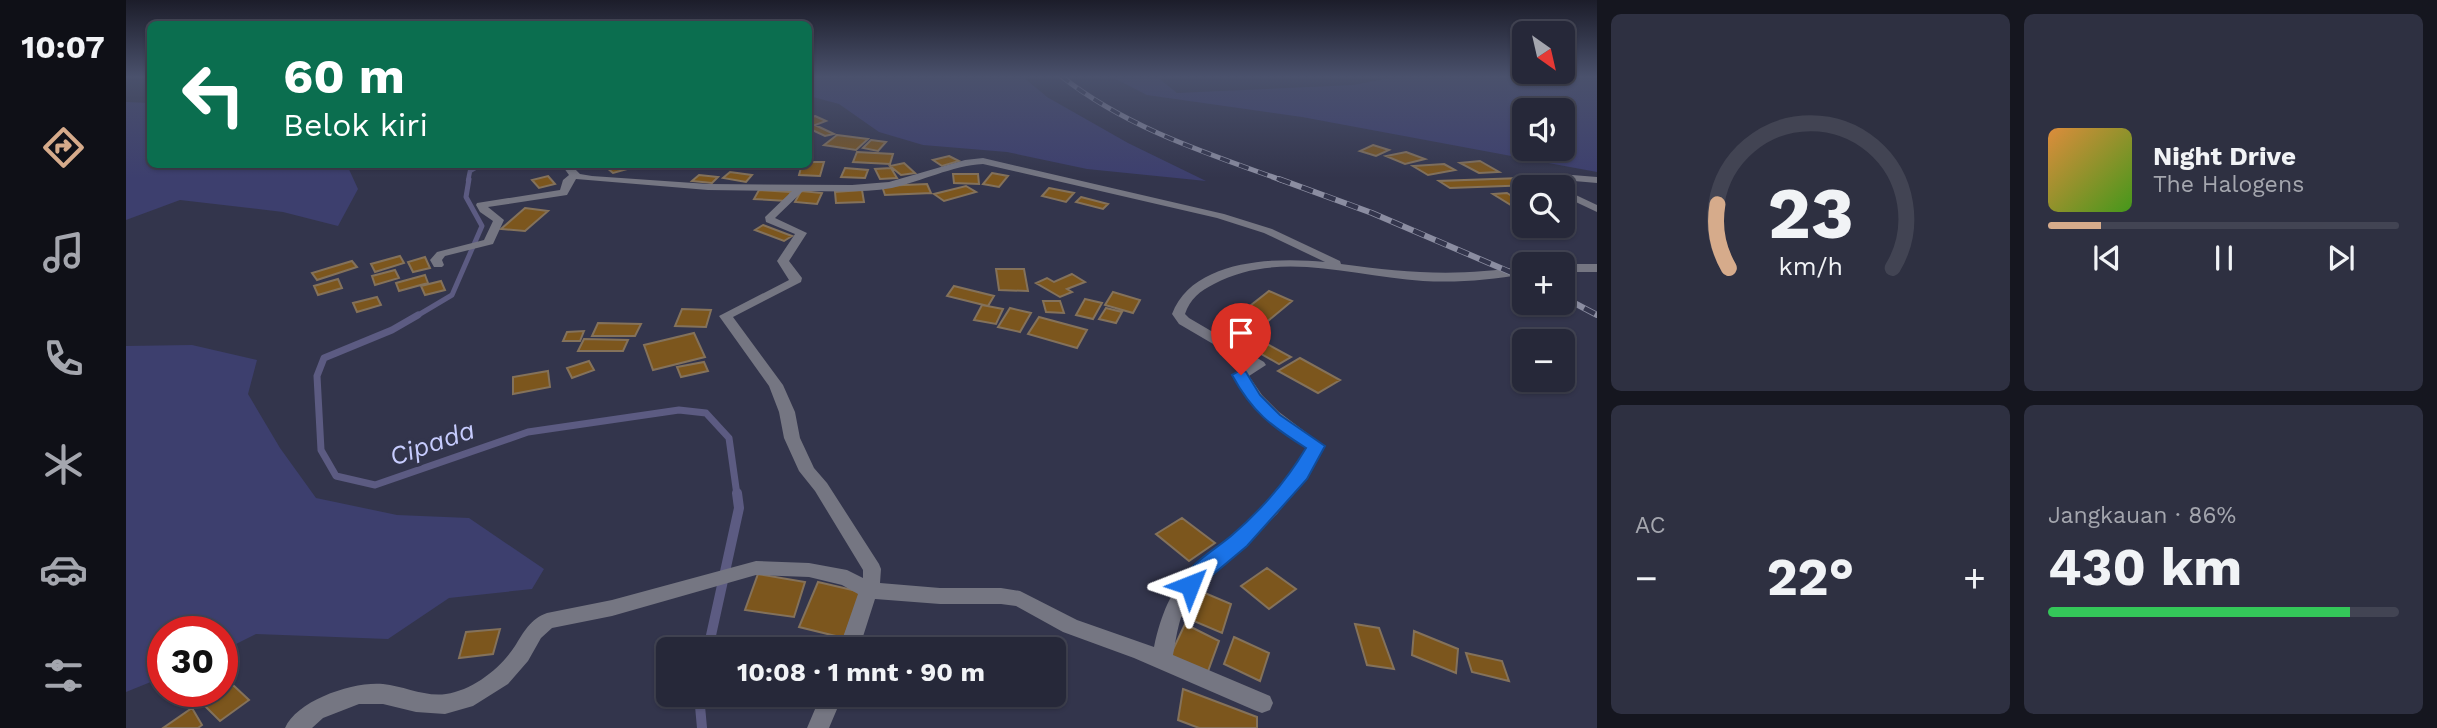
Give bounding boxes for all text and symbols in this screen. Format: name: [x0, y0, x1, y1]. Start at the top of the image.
north arrow: [1512, 21, 1575, 84]
map controls: [1512, 21, 1575, 392]
text: 10:07: [21, 28, 105, 66]
text: 60 m: [283, 47, 405, 105]
icon: left: [168, 49, 259, 140]
button: sound: [1512, 98, 1575, 161]
text: Belok kiri: [283, 106, 428, 144]
icon: directions: [39, 123, 88, 172]
text: Night Drive: [2153, 141, 2296, 171]
text: 23: [1767, 171, 1854, 257]
text: The Halogens: [2153, 171, 2304, 198]
button: search: [1512, 175, 1575, 238]
icon: music: [39, 228, 88, 277]
icon: previous: [2088, 239, 2126, 277]
icon: pause: [2205, 239, 2243, 277]
icon: next: [2322, 239, 2360, 277]
button: +: [1512, 252, 1575, 315]
text: km/h: [1778, 252, 1843, 281]
pin: [1211, 303, 1271, 375]
icon: arrive: [1222, 314, 1260, 352]
button: −: [1512, 329, 1575, 392]
icon: phone: [39, 334, 88, 383]
water label: Cipada: [385, 414, 479, 472]
icon: climate: [39, 440, 88, 489]
text: Jangkauan · 86%: [2048, 502, 2236, 529]
text: AC: [1635, 512, 1665, 539]
text: 430 km: [2048, 537, 2242, 598]
icon: car: [39, 545, 88, 594]
text: 22°: [1767, 547, 1854, 608]
position arrow: [1153, 548, 1227, 622]
text: −: [1635, 556, 1658, 600]
text: +: [1963, 556, 1986, 600]
speed limit sign: 30: [147, 616, 238, 707]
icon: filters: [39, 651, 88, 700]
text: 10:08 · 1 mnt · 90 m: [737, 657, 985, 687]

